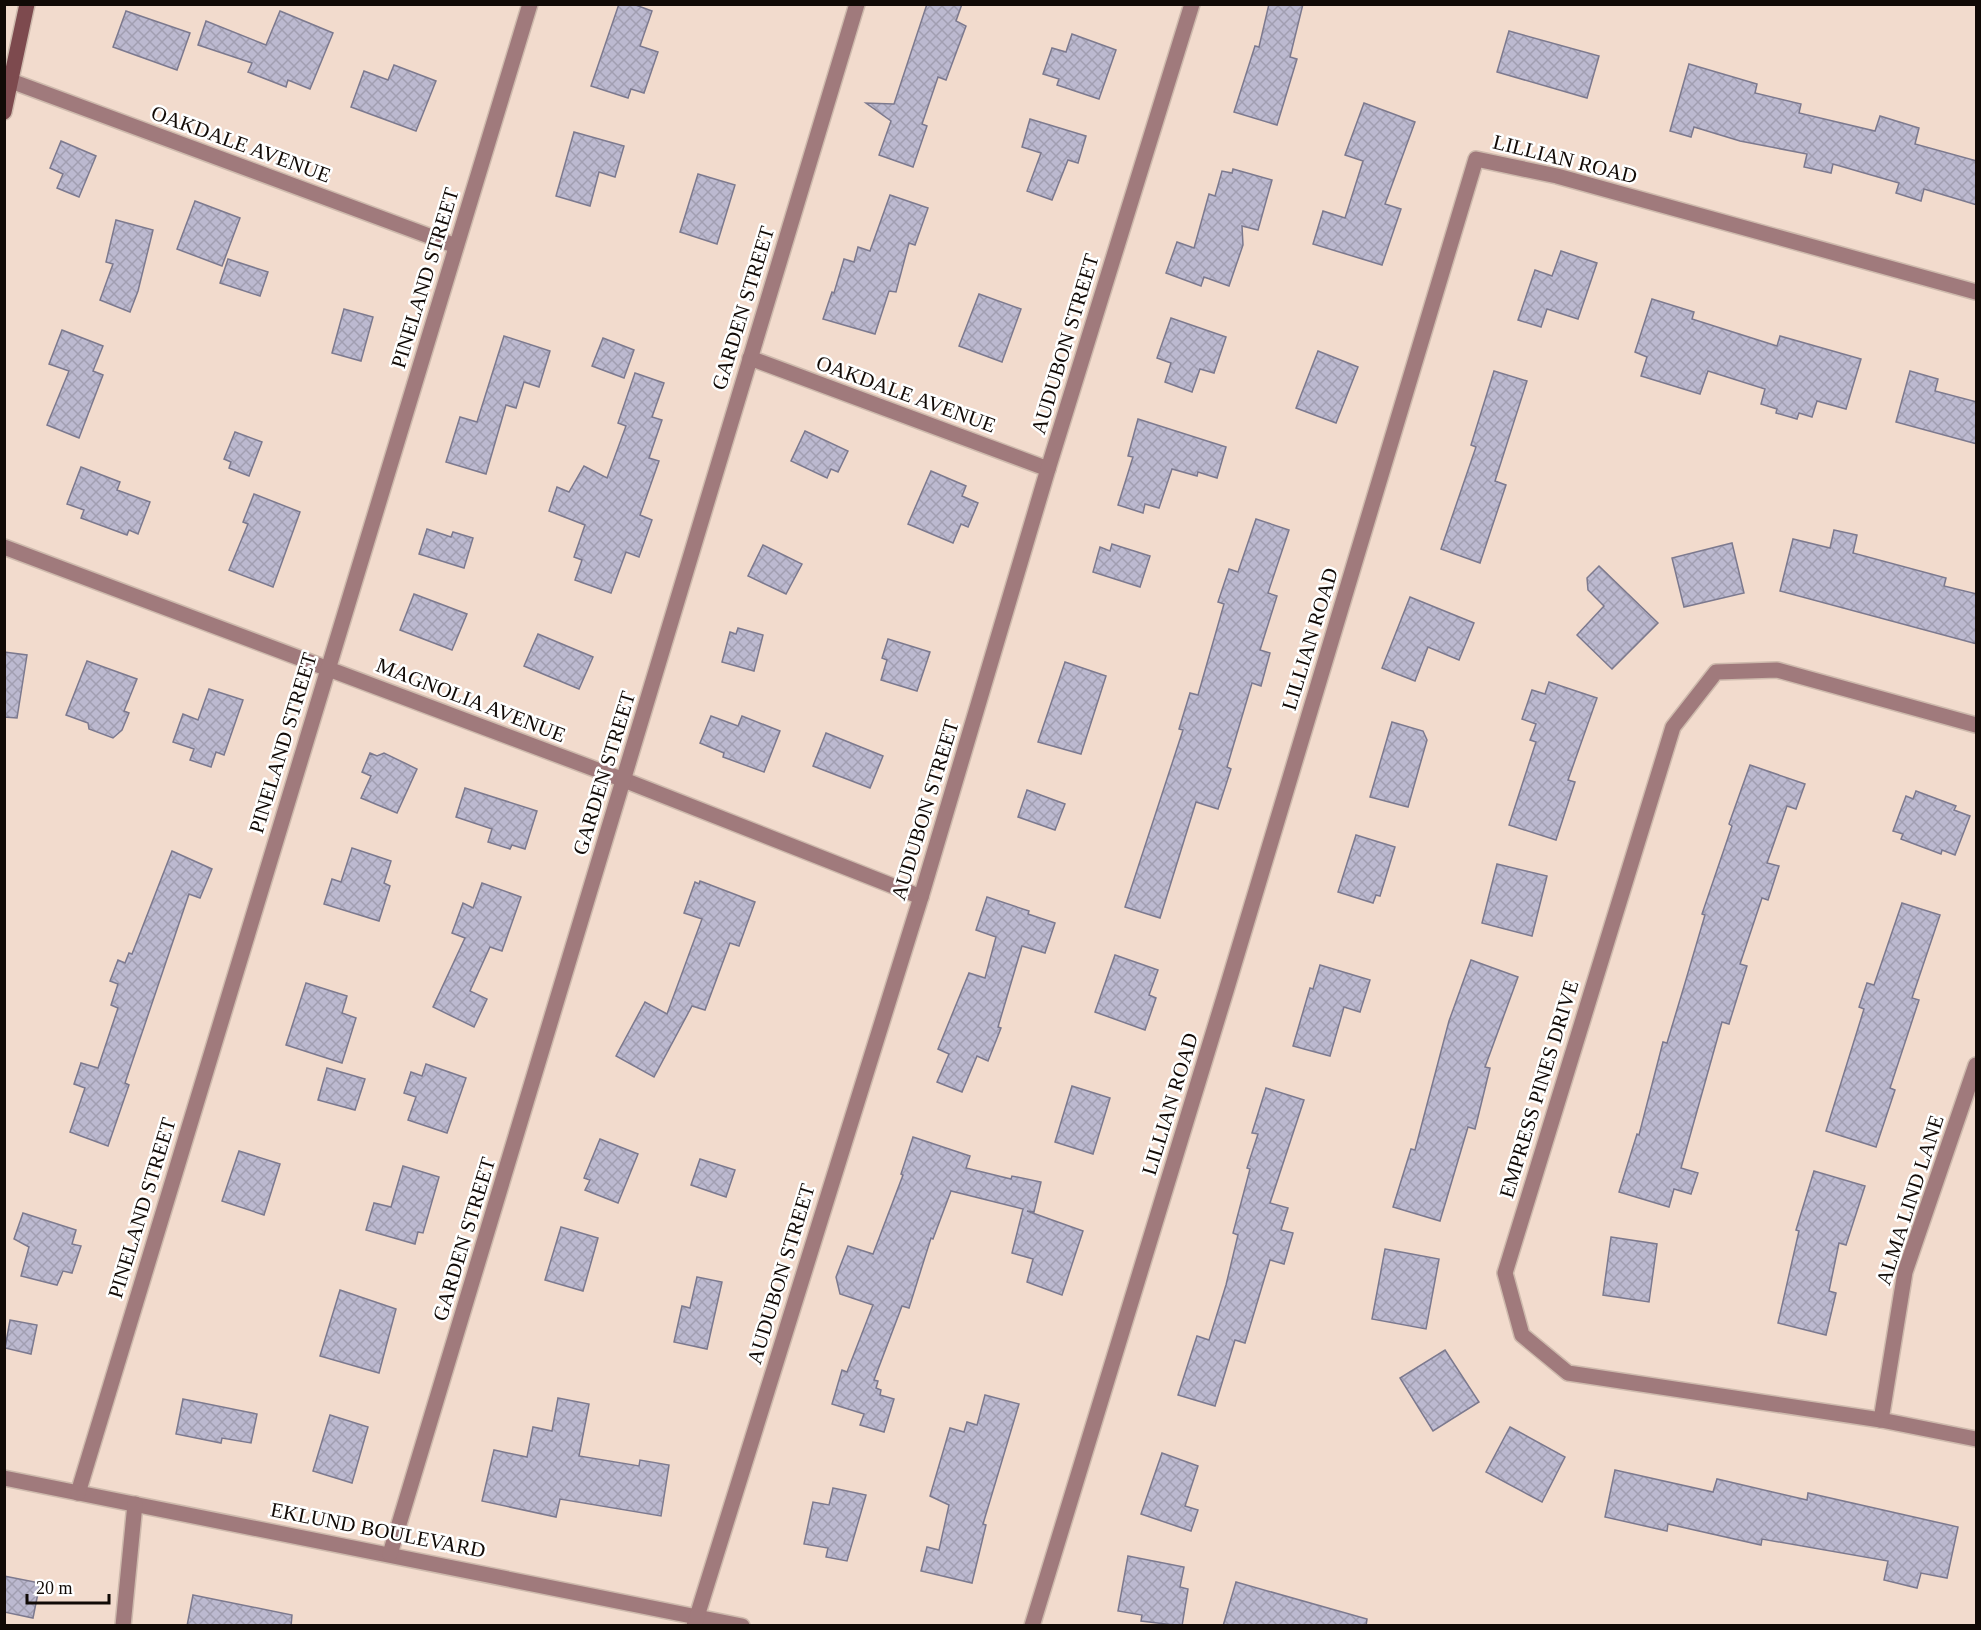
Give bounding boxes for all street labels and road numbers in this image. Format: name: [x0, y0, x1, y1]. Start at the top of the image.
street label: OAKDALE AVENUE: [148, 100, 334, 188]
street label: LILLIAN ROAD: [1491, 130, 1639, 188]
street label: PINELAND STREET: [386, 185, 464, 371]
street label: GARDEN STREET: [707, 223, 779, 393]
street label: AUDUBON STREET: [1026, 251, 1104, 437]
street label: OAKDALE AVENUE: [813, 350, 999, 438]
street label: LILLIAN ROAD: [1277, 565, 1343, 713]
street label: PINELAND STREET: [244, 650, 322, 836]
street label: MAGNOLIA AVENUE: [373, 653, 569, 747]
street label: GARDEN STREET: [568, 688, 640, 858]
street label: AUDUBON STREET: [886, 717, 964, 903]
street label: EMPRESS PINES DRIVE: [1494, 977, 1584, 1201]
street label: LILLIAN ROAD: [1137, 1030, 1203, 1178]
street label: ALMA LIND LANE: [1871, 1112, 1949, 1288]
street label: PINELAND STREET: [103, 1115, 181, 1301]
street label: GARDEN STREET: [428, 1154, 500, 1324]
street label: AUDUBON STREET: [742, 1181, 820, 1367]
street label: EKLUND BOULEVARD: [269, 1497, 487, 1563]

